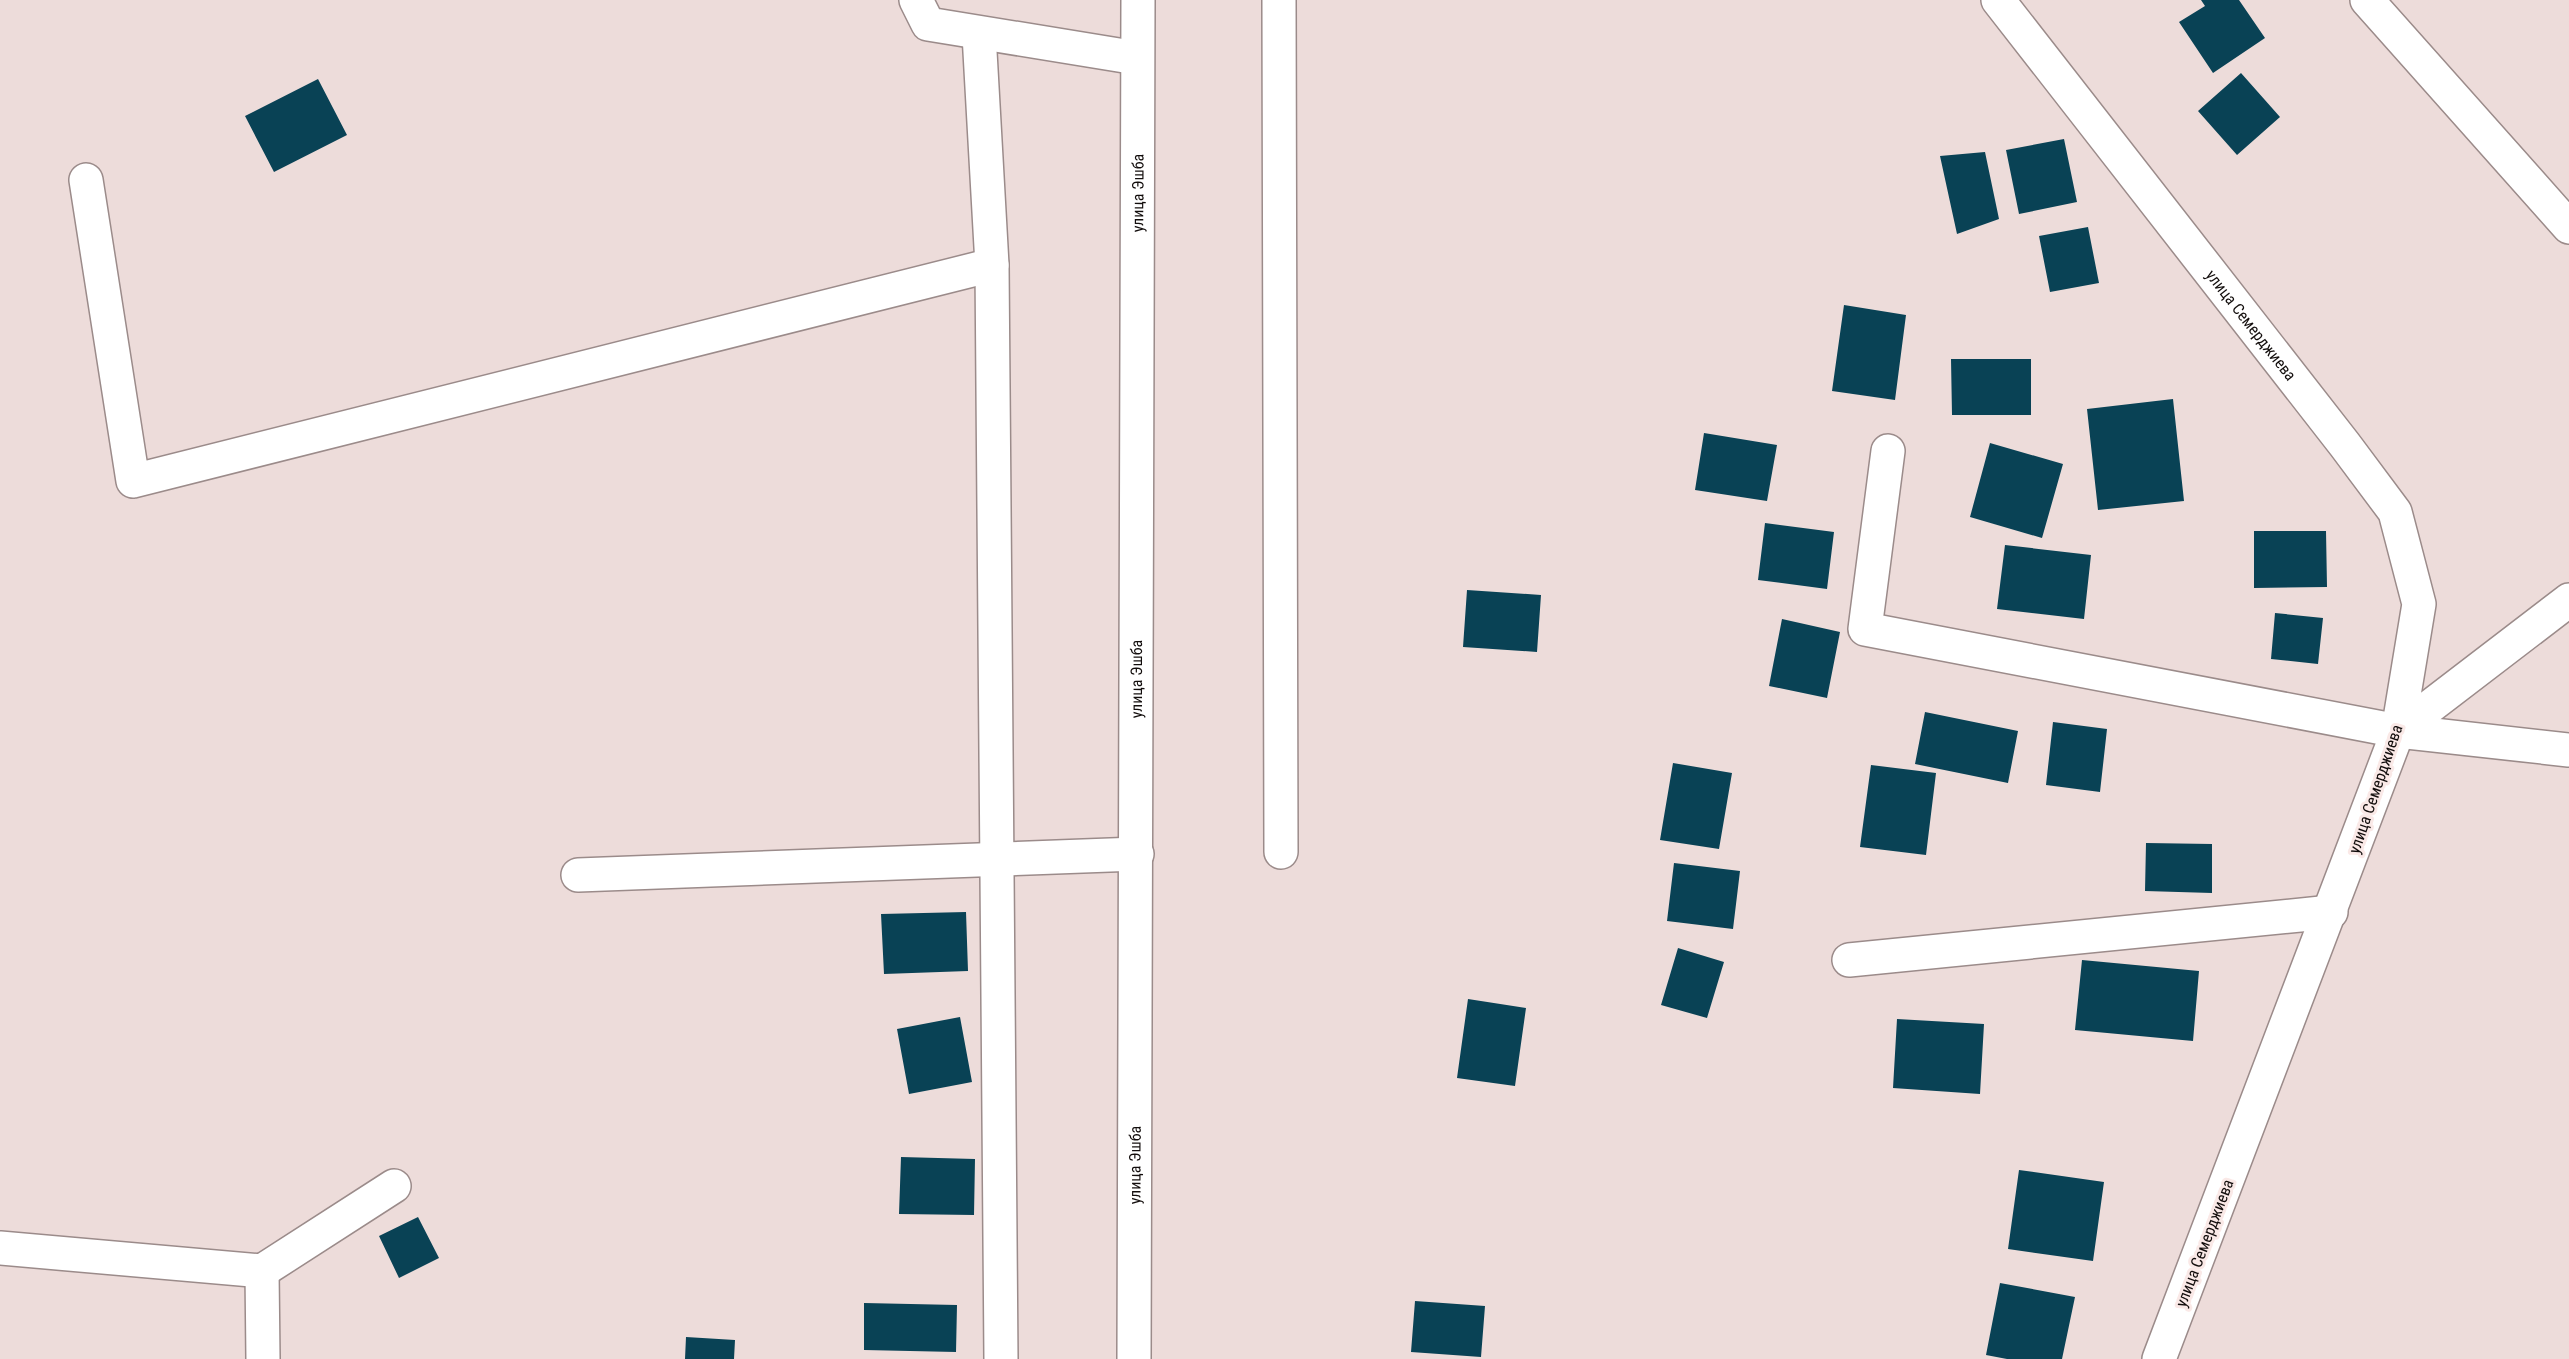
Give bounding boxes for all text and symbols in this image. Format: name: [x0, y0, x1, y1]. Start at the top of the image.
street label: улица Эшба: [1128, 154, 1148, 232]
street label: улица Семерджиева: [2202, 266, 2300, 384]
street label: улица Эшба: [1127, 640, 1146, 718]
street label: улица Семерджиева: [2344, 722, 2406, 856]
street label: улица Эшба: [1125, 1126, 1145, 1204]
street label: улица Семерджиева: [2171, 1177, 2238, 1310]

